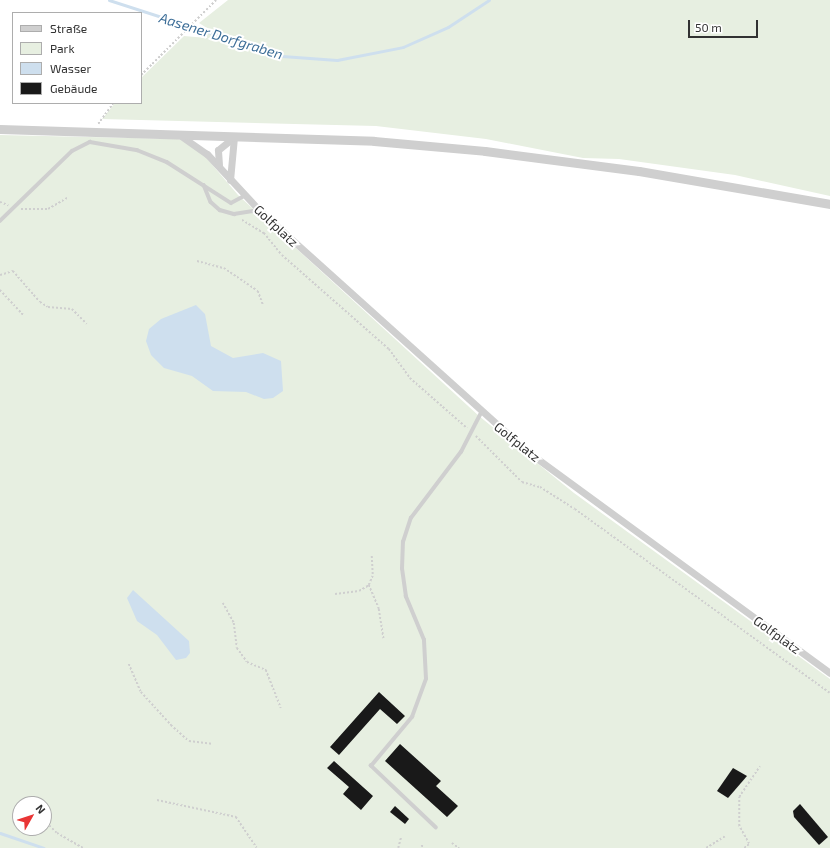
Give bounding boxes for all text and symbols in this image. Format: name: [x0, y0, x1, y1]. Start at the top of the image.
water label: Aasener Dorfgraben: [157, 9, 285, 63]
legend: [12, 12, 142, 104]
scale bar: [690, 12, 760, 38]
text: 50 m: [695, 20, 722, 34]
text: Straße: [50, 21, 87, 35]
text: Park: [50, 41, 75, 55]
text: Wasser: [50, 61, 91, 75]
text: Gebäude: [50, 81, 98, 95]
street label: Golfplatz: [251, 202, 301, 250]
street label: Golfplatz: [491, 419, 543, 465]
street label: Golfplatz: [750, 613, 804, 657]
north arrow: [12, 796, 52, 836]
text: N: [33, 802, 48, 816]

